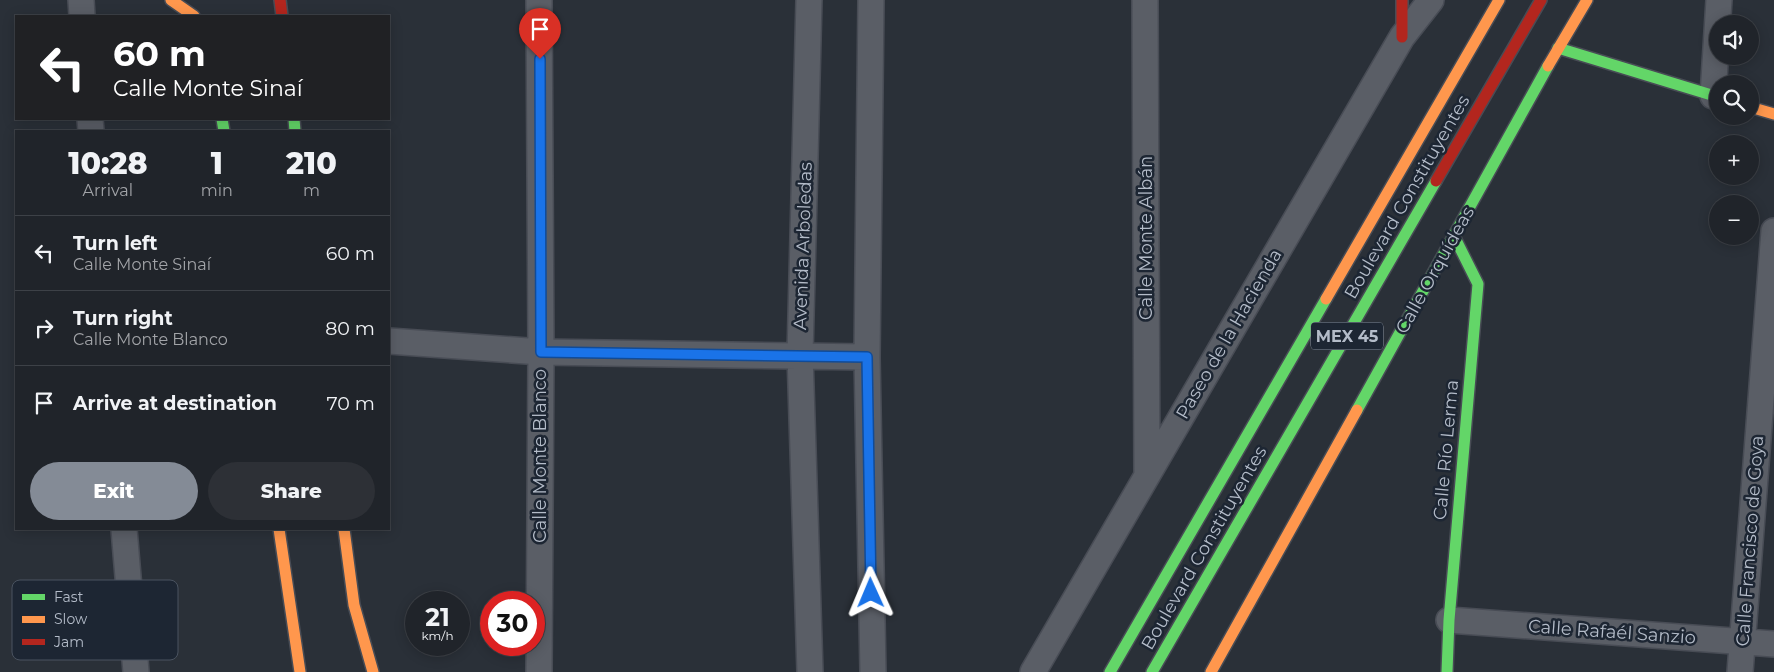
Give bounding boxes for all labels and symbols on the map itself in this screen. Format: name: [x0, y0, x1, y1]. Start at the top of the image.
pin: [519, 8, 561, 59]
street label: Boulevard Constituyentes: [1340, 91, 1475, 303]
street label: Calle Monte Albán: [1135, 156, 1157, 320]
street label: Avenida Arboledas: [789, 161, 817, 330]
street label: Calle Orquídeas: [1391, 202, 1479, 337]
street label: Paseo de la Hacienda: [1171, 245, 1287, 423]
road number: MEX 45: [1311, 322, 1383, 350]
street label: Calle Monte Blanco: [529, 369, 551, 543]
street label: Calle Río Lerma: [1429, 379, 1463, 521]
street label: Calle Francisco de Goya: [1732, 435, 1768, 647]
street label: Boulevard Constituyentes: [1137, 442, 1272, 654]
position arrow: [844, 566, 896, 618]
legend: [12, 580, 178, 660]
text: Fast: [54, 588, 84, 606]
speed limit sign: 30: [480, 591, 545, 656]
text: Slow: [54, 610, 88, 628]
street label: Calle Rafaél Sanzio: [1527, 615, 1697, 649]
text: Jam: [53, 633, 84, 651]

